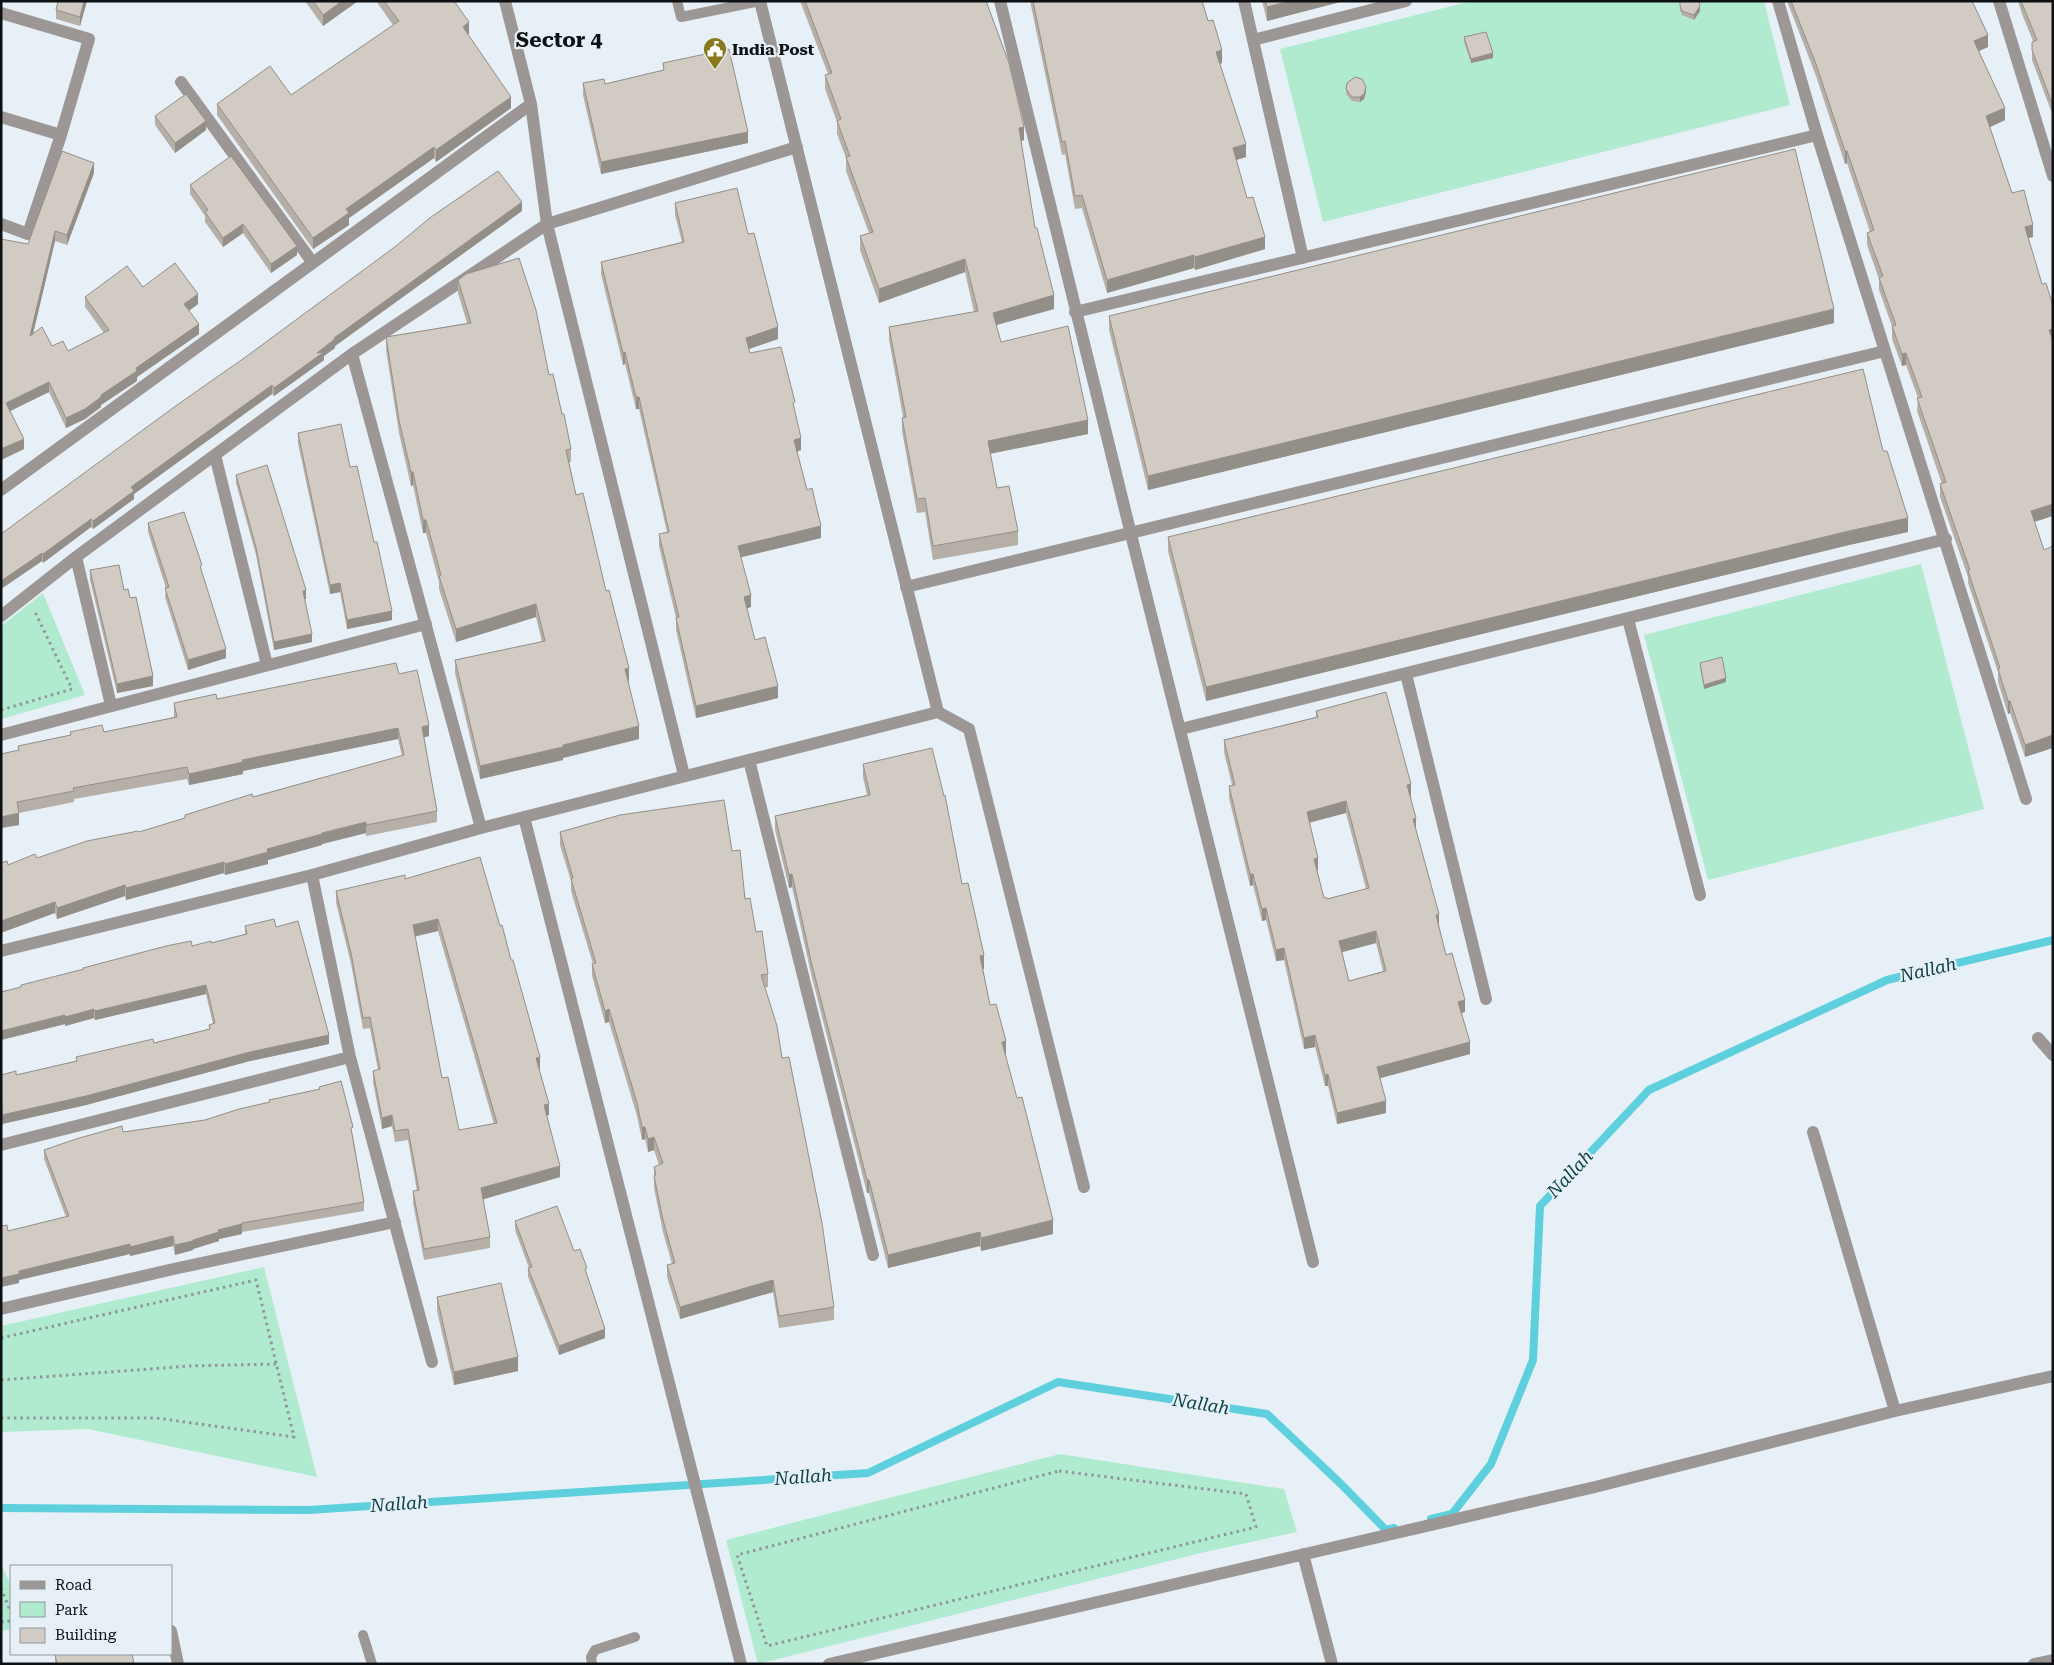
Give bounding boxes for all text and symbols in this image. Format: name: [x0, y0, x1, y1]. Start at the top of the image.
district label: Sector 4: [516, 28, 603, 52]
public building icon: India Post: [702, 36, 728, 70]
place label: India Post: [732, 40, 815, 59]
water label: Nallah: [1897, 953, 1958, 986]
water label: Nallah: [1542, 1145, 1597, 1203]
water label: Nallah: [1170, 1388, 1231, 1418]
water label: Nallah: [773, 1464, 832, 1489]
water label: Nallah: [369, 1491, 428, 1516]
legend: [10, 1565, 172, 1655]
text: Road: [55, 1576, 92, 1594]
text: Park: [55, 1601, 89, 1619]
text: Building: [55, 1626, 117, 1644]

